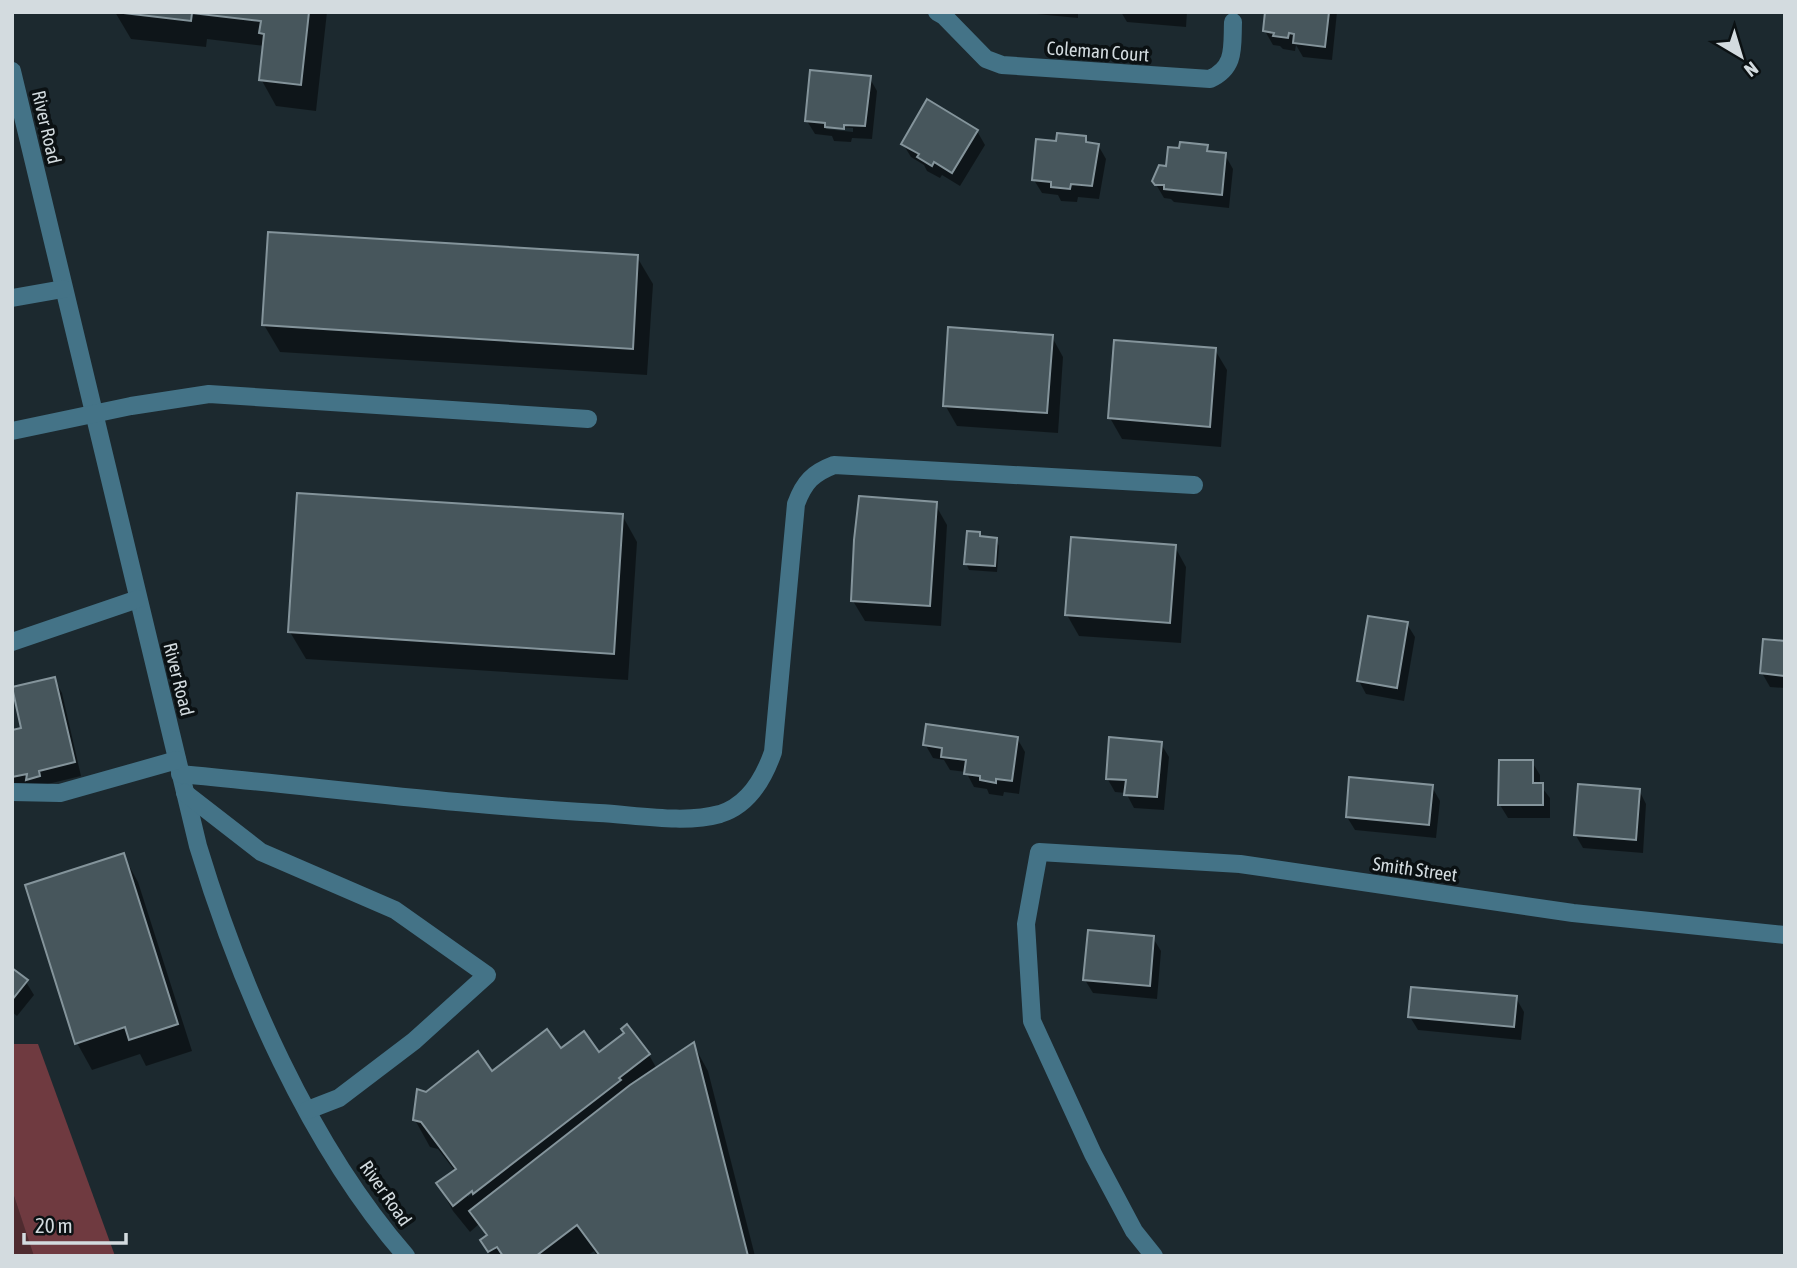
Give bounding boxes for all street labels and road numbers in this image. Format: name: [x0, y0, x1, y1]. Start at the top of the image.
street label: Coleman Court: [1046, 36, 1150, 66]
street label: River Road: [28, 88, 66, 166]
street label: River Road: [159, 640, 199, 718]
street label: Smith Street: [1371, 852, 1459, 886]
street label: River Road: [356, 1156, 416, 1230]

